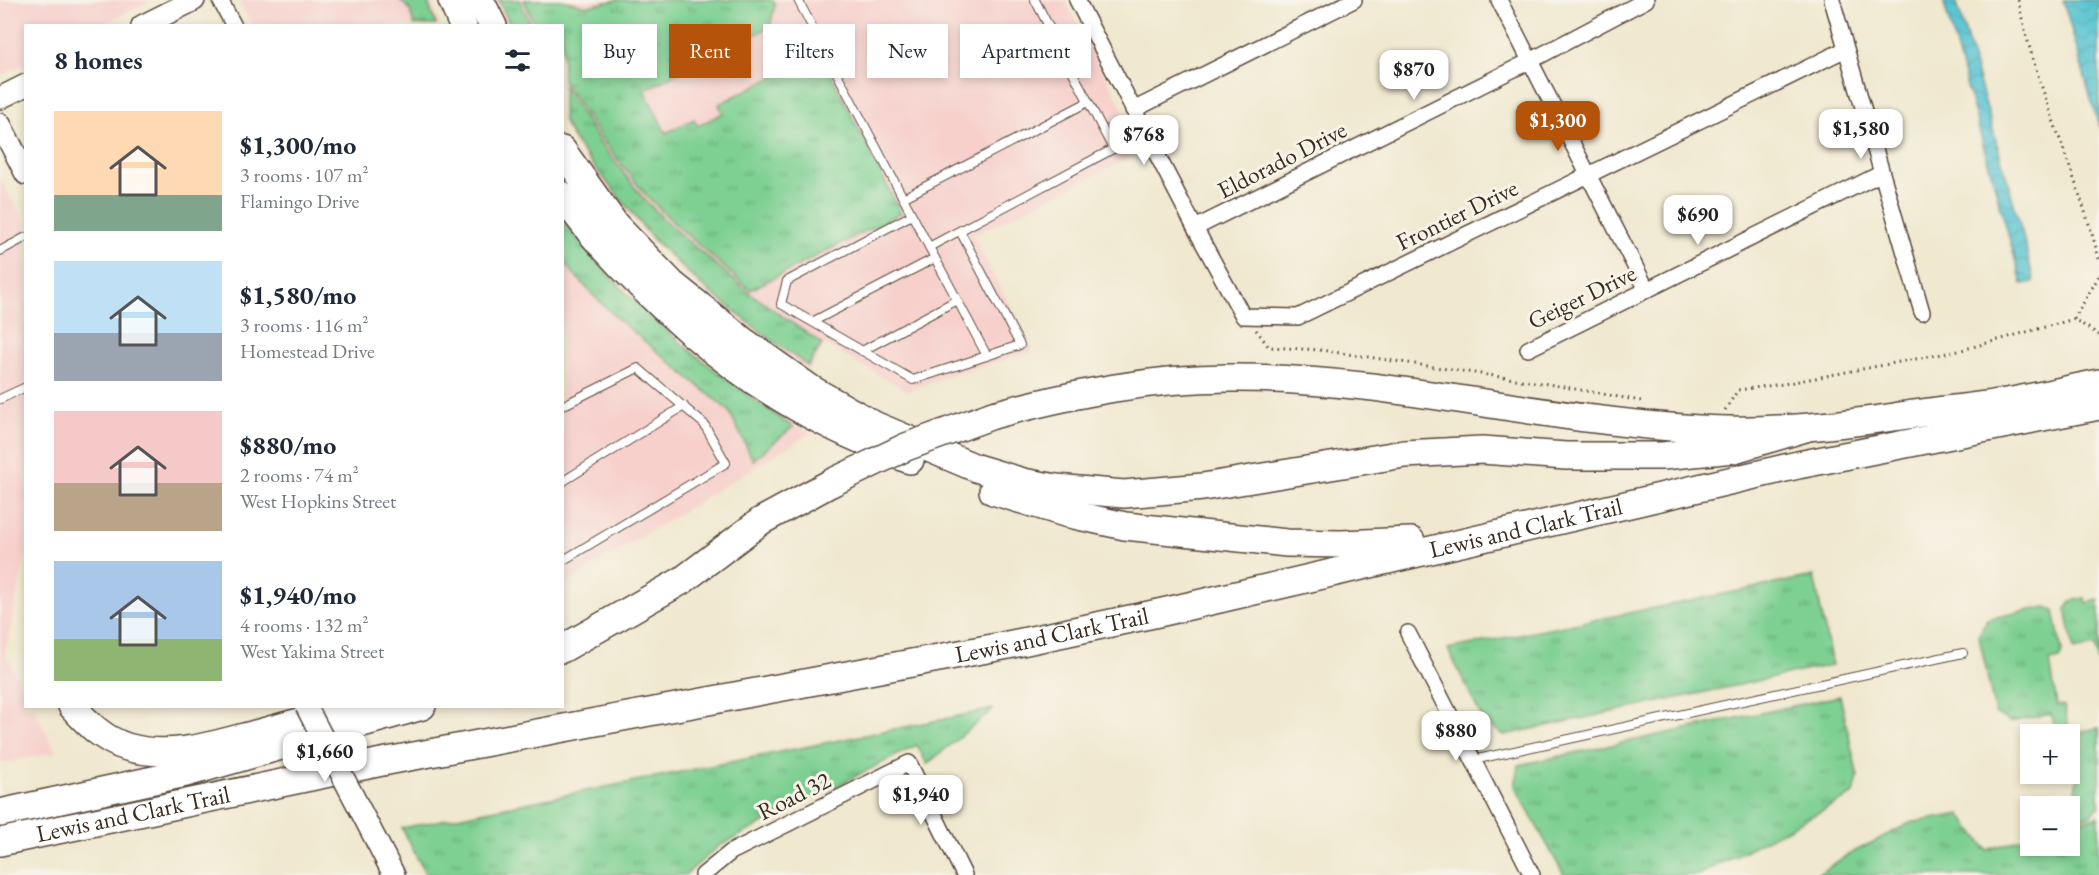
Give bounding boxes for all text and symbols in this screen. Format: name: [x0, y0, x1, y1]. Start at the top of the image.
chip: Buy: [582, 24, 657, 78]
chip: Rent: [669, 24, 751, 78]
chip: Filters: [763, 24, 855, 78]
chip: New: [867, 24, 948, 78]
chip: Apartment: [960, 24, 1091, 78]
text: 8 homes: [54, 43, 143, 77]
icon: filters: [501, 44, 534, 77]
pin: $870: [1378, 50, 1450, 101]
text: $870: [1394, 56, 1434, 82]
pin: $1,300: [1509, 101, 1607, 152]
text: $1,300: [1530, 107, 1586, 133]
pin: $1,580: [1812, 109, 1910, 160]
street label: Eldorado Drive: [1212, 114, 1352, 205]
pin: $768: [1108, 115, 1180, 166]
text: $1,580: [1833, 115, 1889, 141]
text: $768: [1124, 121, 1164, 147]
text: $1,300/mo: [240, 128, 356, 162]
icon: home: [102, 135, 174, 207]
text: 3 rooms · 107 m²: [240, 162, 368, 188]
street label: Frontier Drive: [1391, 172, 1523, 257]
text: Flamingo Drive: [240, 188, 359, 214]
pin: $690: [1662, 195, 1734, 246]
text: $690: [1678, 201, 1718, 227]
street label: Geiger Drive: [1523, 257, 1641, 336]
text: $1,580/mo: [240, 278, 356, 312]
icon: home: [102, 285, 174, 357]
text: 3 rooms · 116 m²: [240, 312, 368, 338]
text: Homestead Drive: [240, 338, 375, 364]
text: $880/mo: [240, 428, 336, 462]
icon: home: [102, 435, 174, 507]
text: 2 rooms · 74 m²: [240, 462, 359, 488]
text: West Hopkins Street: [240, 488, 396, 514]
street label: Lewis and Clark Trail: [1426, 490, 1625, 565]
text: $1,940/mo: [240, 578, 356, 612]
icon: home: [102, 585, 174, 657]
street label: Lewis and Clark Trail: [952, 599, 1152, 670]
text: 4 rooms · 132 m²: [240, 612, 368, 638]
text: West Yakima Street: [240, 638, 384, 664]
pin: $880: [1420, 711, 1492, 762]
text: $880: [1436, 717, 1476, 743]
map controls: [2020, 724, 2080, 856]
button: +: [2020, 724, 2080, 784]
pin: $1,660: [276, 732, 374, 783]
text: $1,660: [297, 738, 353, 764]
street label: Road 32: [752, 764, 836, 827]
pin: $1,940: [872, 775, 970, 826]
street label: Lewis and Clark Trail: [33, 778, 233, 849]
text: $1,940: [893, 781, 949, 807]
button: −: [2020, 796, 2080, 856]

